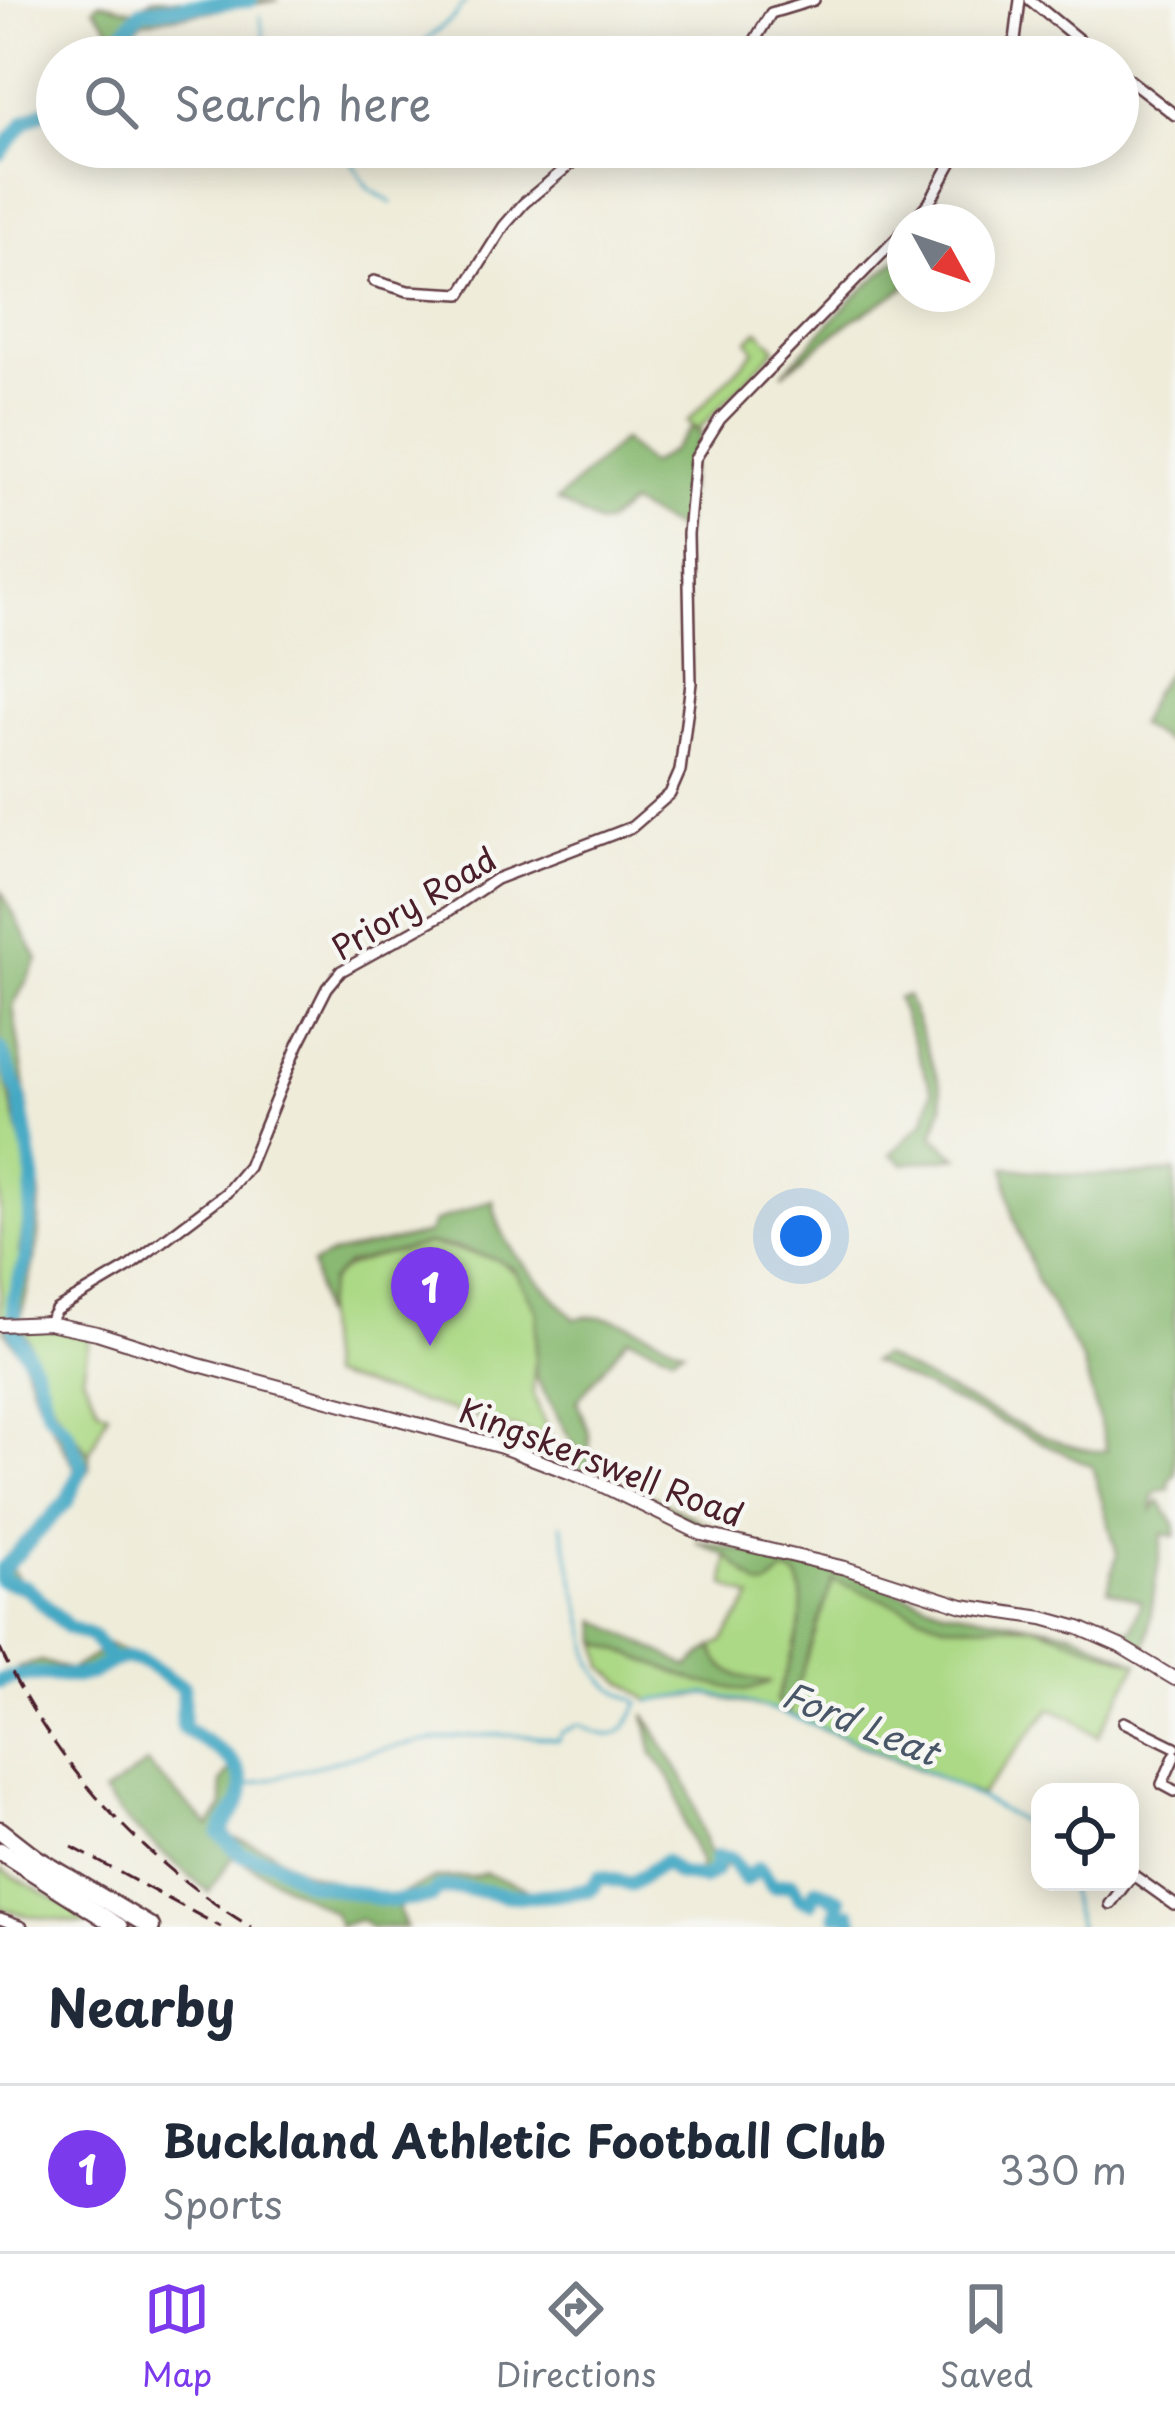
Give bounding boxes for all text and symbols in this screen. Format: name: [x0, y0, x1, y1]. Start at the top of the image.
search box: [36, 36, 1139, 168]
text: Search here: [174, 68, 431, 136]
icon: search: [78, 69, 144, 135]
north arrow: [887, 204, 995, 312]
street label: Priory Road: [321, 833, 505, 971]
your location: [771, 1206, 831, 1266]
pin: 1: [391, 1247, 469, 1346]
street label: Kingskerswell Road: [453, 1384, 751, 1538]
water label: Ford Leat: [775, 1666, 951, 1779]
map controls: [1031, 1783, 1139, 1891]
button: locate: [1031, 1783, 1139, 1891]
text: Nearby: [48, 1967, 235, 2044]
text: Buckland Athletic Football Club: [162, 2105, 886, 2173]
text: 1: [78, 2139, 96, 2198]
text: 330 m: [999, 2139, 1127, 2198]
text: Sports: [162, 2173, 282, 2232]
tab: Map: [142, 2276, 212, 2398]
tab: Directions: [496, 2276, 656, 2398]
tab: Saved: [940, 2276, 1033, 2398]

